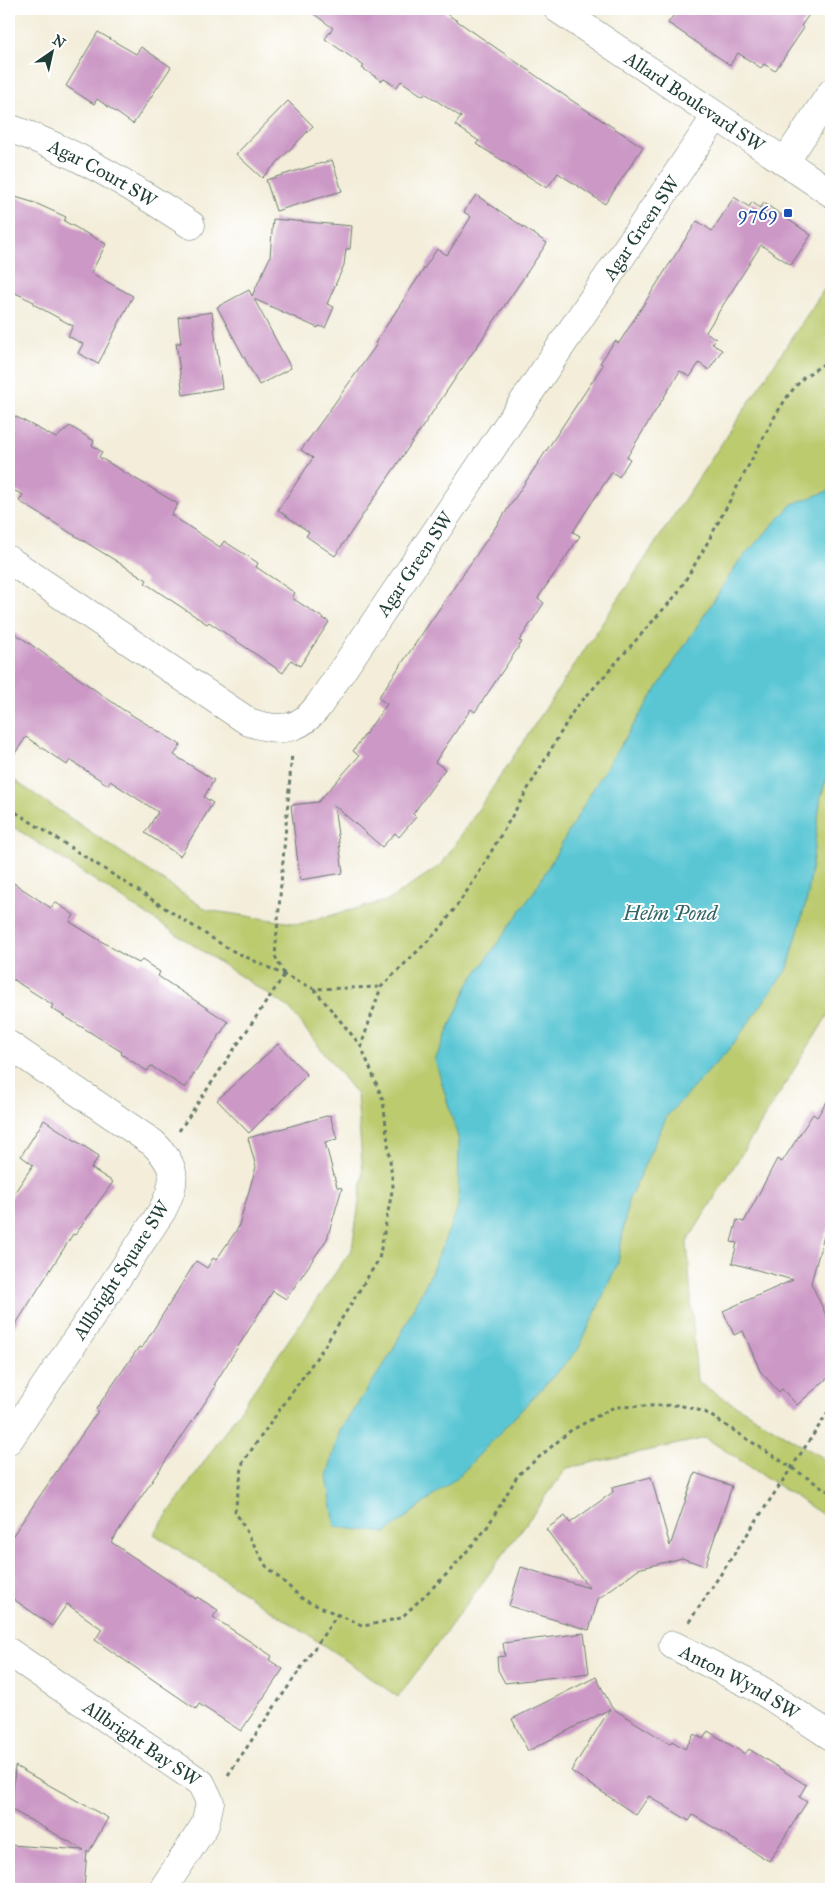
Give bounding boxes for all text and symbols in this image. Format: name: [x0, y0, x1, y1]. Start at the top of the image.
north arrow: [28, 28, 78, 78]
text: N: [49, 31, 69, 52]
street label: Allard Boulevard SW: [620, 45, 770, 157]
street label: Agar Court SW: [44, 133, 162, 212]
street label: Agar Green SW: [597, 170, 685, 285]
place label: 9769: [738, 202, 778, 225]
marker: 9769: [782, 207, 794, 219]
street label: Agar Green SW: [370, 506, 458, 621]
water label: Helm Pond: [622, 901, 719, 925]
street label: Allbright Square SW: [67, 1195, 176, 1345]
street label: Anton Wynd SW: [675, 1639, 805, 1724]
street label: Allbright Bay SW: [78, 1694, 206, 1791]

